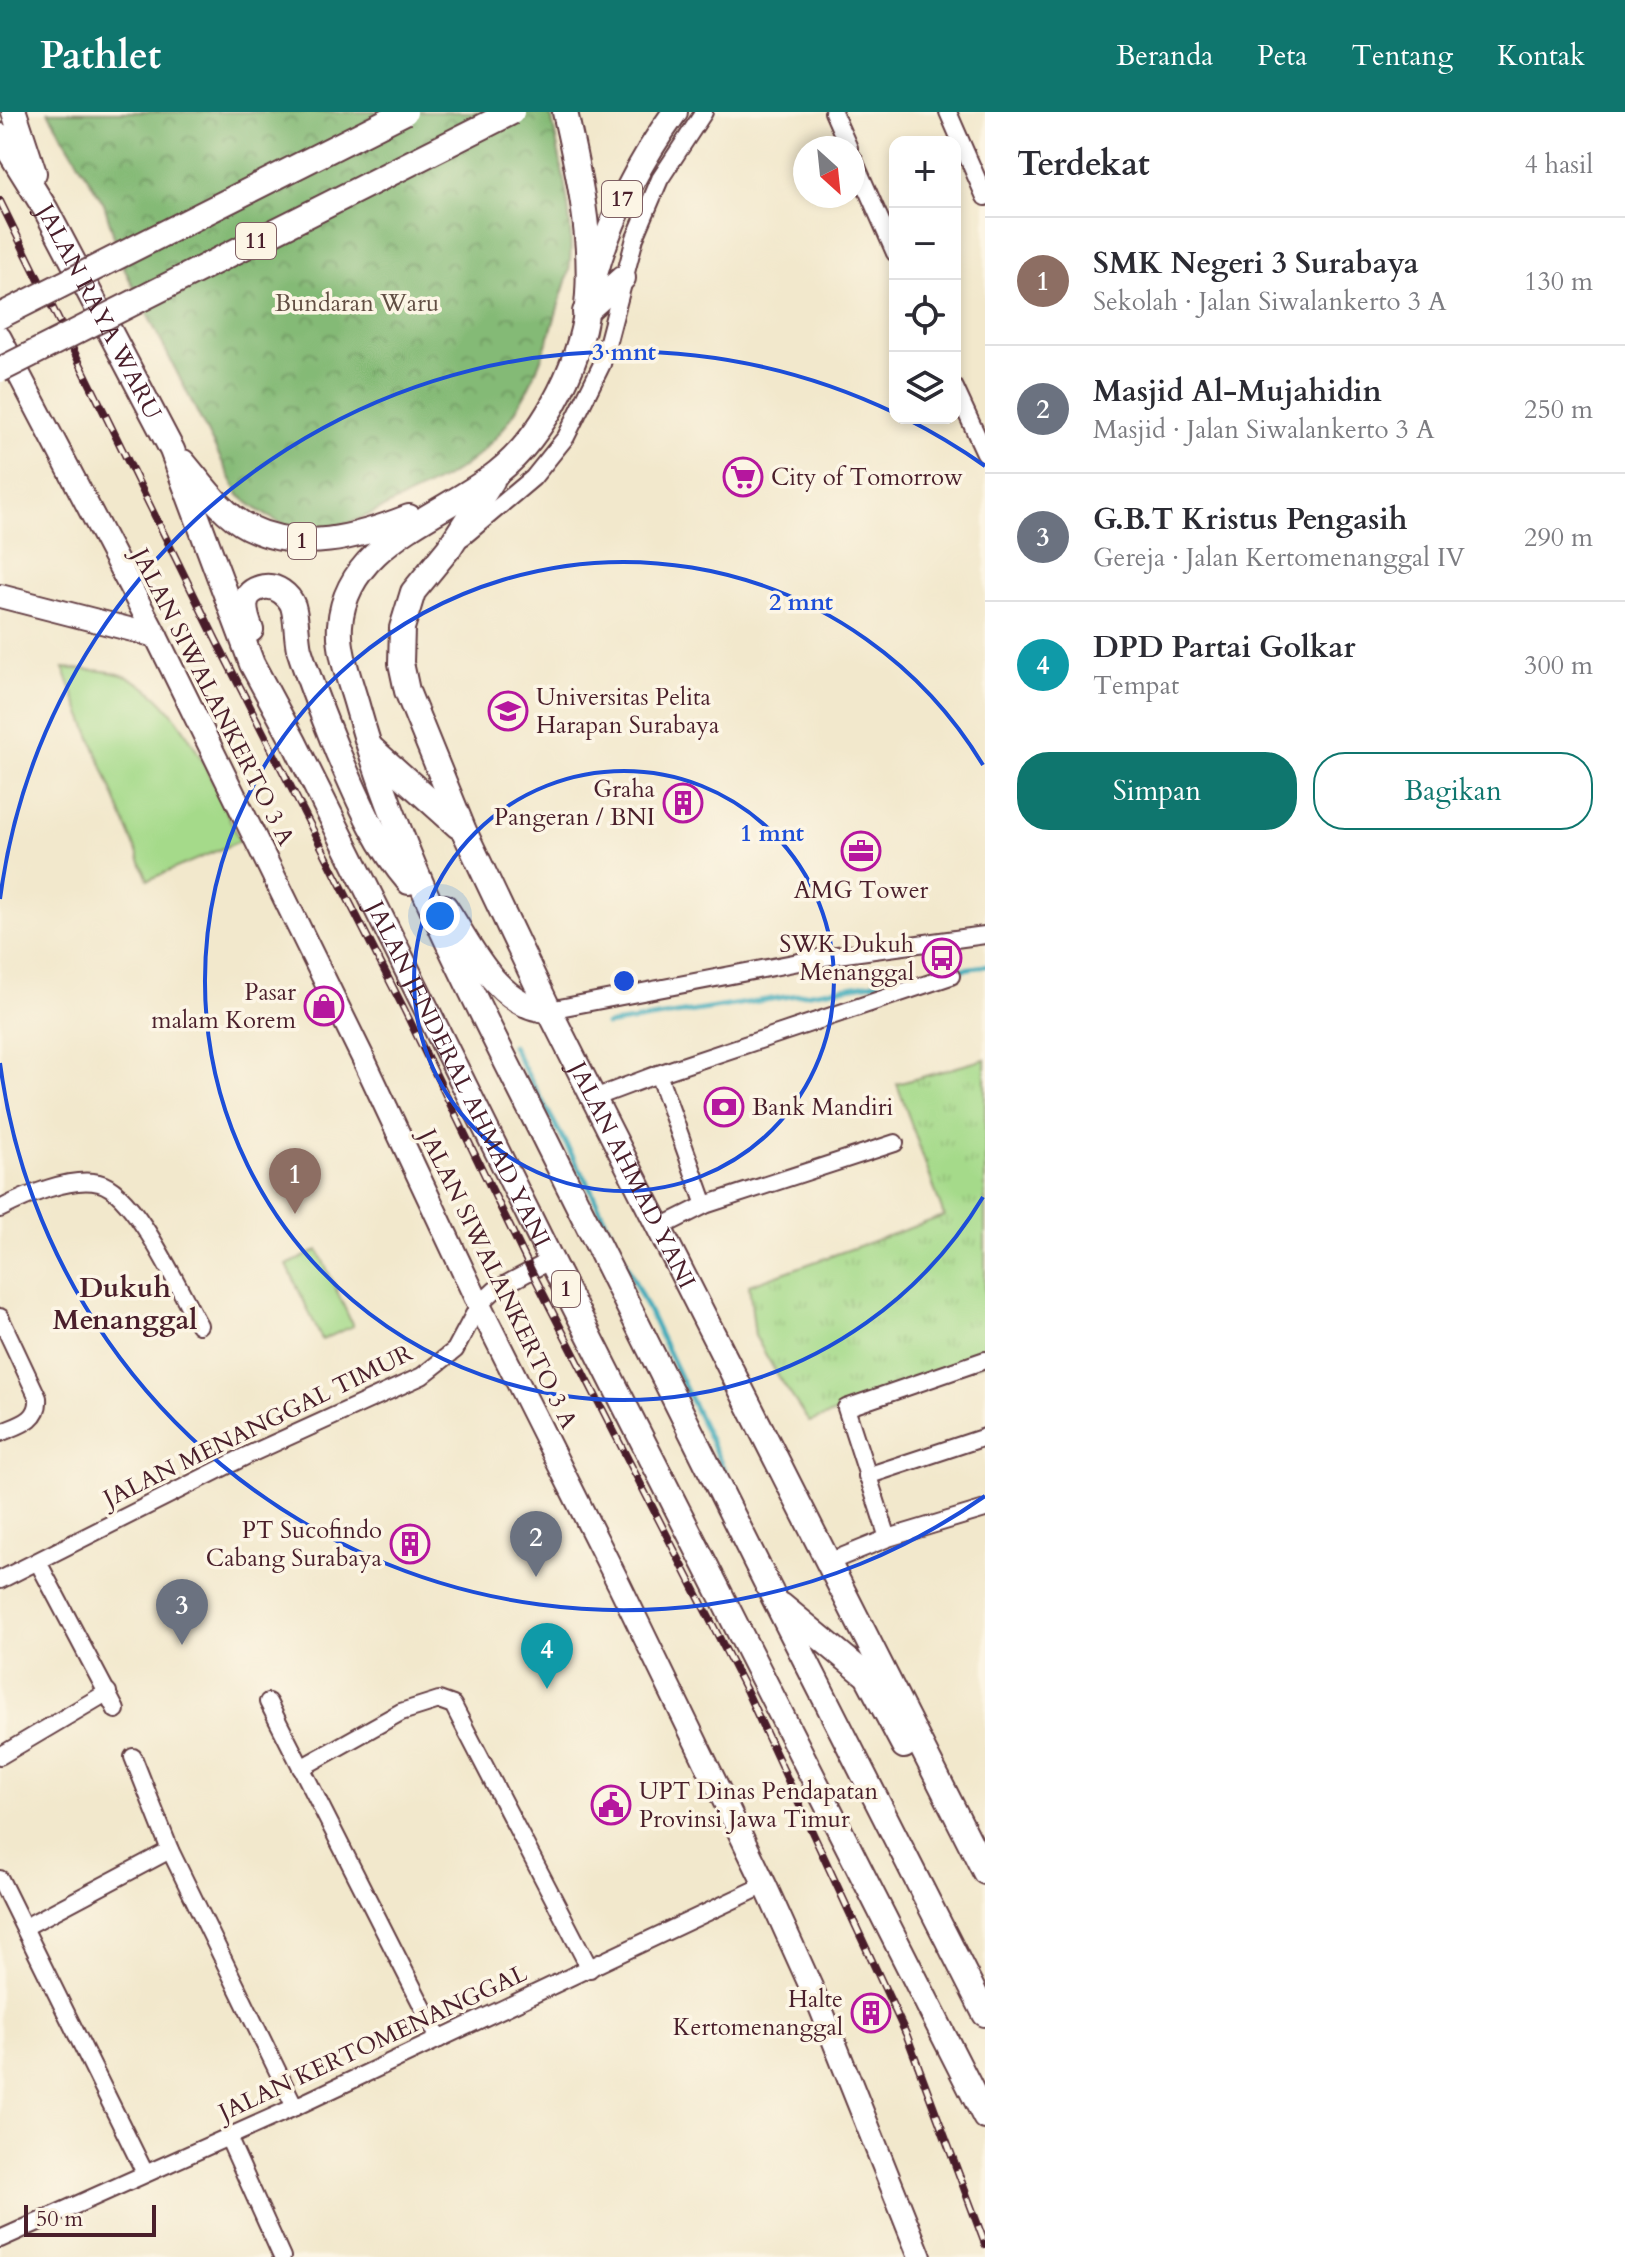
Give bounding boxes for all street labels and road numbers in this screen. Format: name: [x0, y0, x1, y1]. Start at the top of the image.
road number: 17: [602, 181, 642, 217]
street label: JALAN RAYA WARU: [28, 195, 170, 425]
road number: 11: [236, 223, 276, 259]
road number: 1: [288, 523, 316, 559]
street label: JALAN SIWALANKERTO 3 A: [122, 540, 303, 852]
street label: JALAN JENDERAL AHMAD YANI: [358, 893, 559, 1253]
street label: JALAN AHMAD YANI: [560, 1053, 704, 1294]
street label: JALAN SIWALANKERTO 3 A: [410, 1121, 585, 1435]
road number: 1: [552, 1271, 580, 1307]
street label: JALAN MENANGGAL TIMUR: [95, 1337, 418, 1517]
street label: JALAN KERTOMENANGGAL: [211, 1957, 533, 2130]

